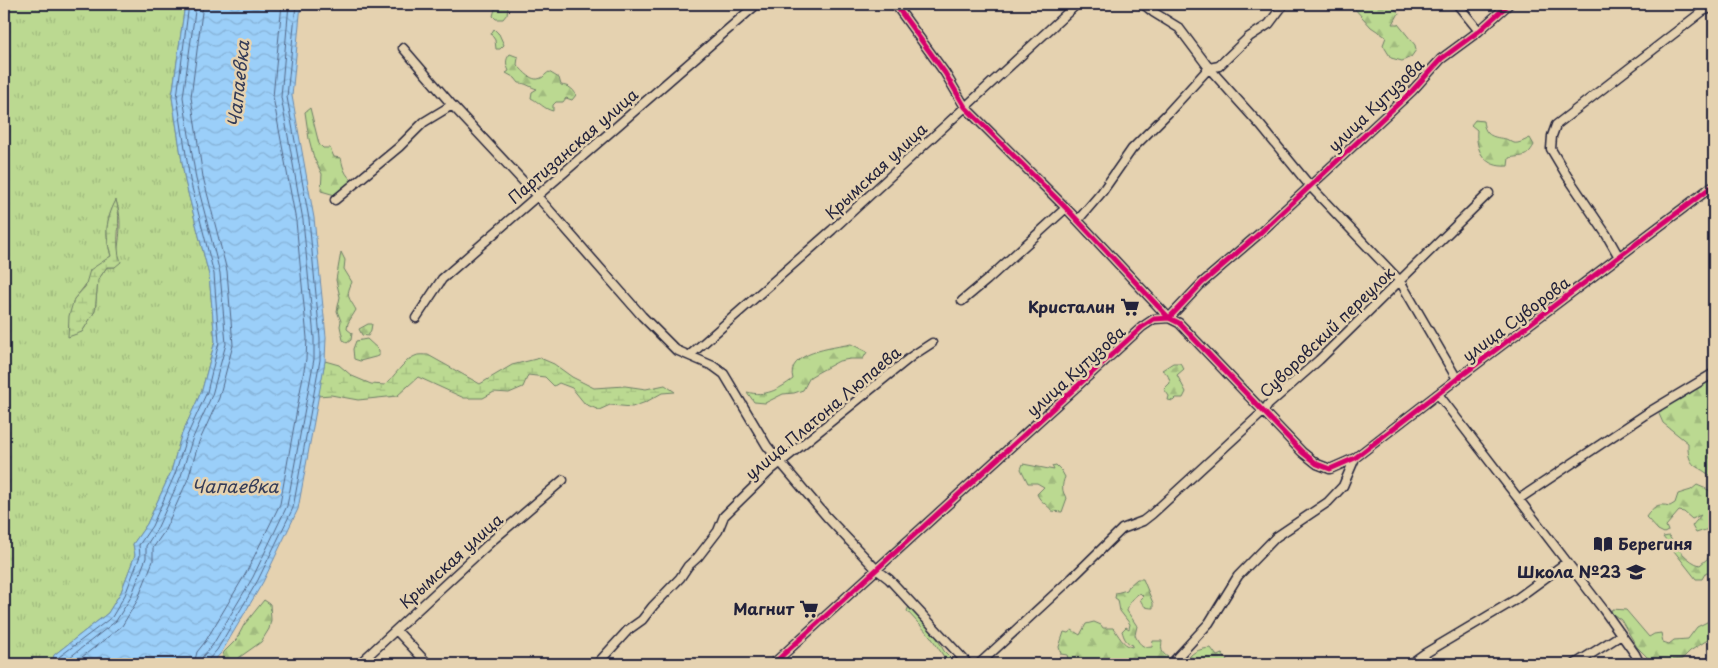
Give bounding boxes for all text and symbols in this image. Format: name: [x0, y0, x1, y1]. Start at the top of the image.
water label: Чапаевка: [220, 38, 256, 129]
street label: улица Кутузова: [1322, 52, 1429, 157]
street label: Партизанская улица: [502, 82, 643, 209]
street label: Крымская улица: [819, 116, 932, 224]
street label: Суворовский переулок: [1253, 260, 1400, 402]
street label: улица Суворова: [1457, 270, 1574, 367]
place label: Кристалин: [1028, 294, 1115, 318]
supermarket icon: Кристалин: [1119, 296, 1141, 318]
street label: улица Кутузова: [1021, 319, 1130, 421]
street label: улица Платона Люпаева: [739, 340, 905, 485]
water label: Чапаевка: [191, 472, 279, 499]
street label: Крымская улица: [393, 507, 507, 613]
place label: Берегиня: [1618, 531, 1693, 555]
library icon: Берегиня: [1592, 533, 1614, 555]
place label: Школа №23: [1517, 559, 1621, 583]
school or university icon: Школа №23: [1625, 561, 1647, 583]
place label: Магнит: [733, 596, 795, 620]
supermarket icon: Магнит: [798, 598, 820, 620]

